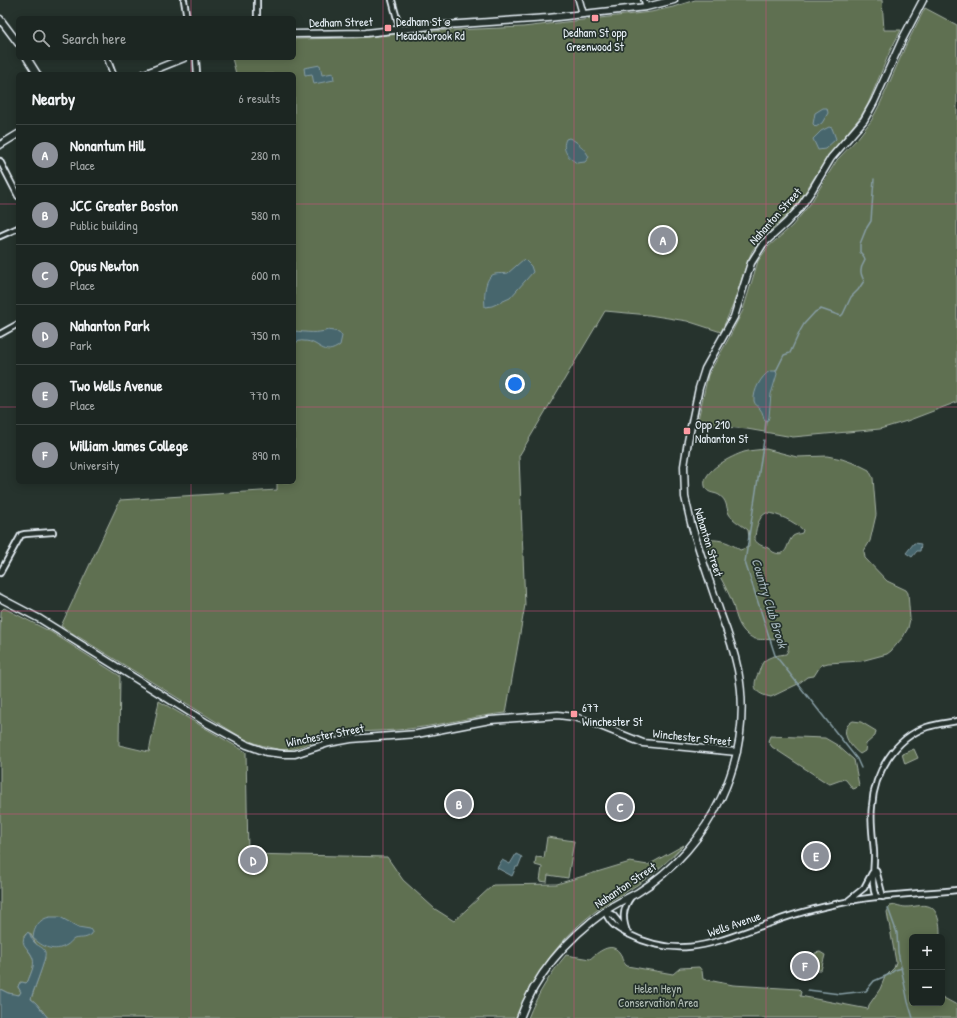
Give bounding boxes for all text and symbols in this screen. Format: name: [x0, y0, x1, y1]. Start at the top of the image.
street label: Dedham Street: [309, 13, 374, 31]
place label: Dedham St @ Meadowbrook Rd: [396, 13, 465, 44]
marker: Dedham St opp Greenwood St: [590, 13, 600, 23]
search box: [16, 16, 296, 60]
marker: Dedham St @ Meadowbrook Rd: [383, 23, 393, 33]
place label: Dedham St opp Greenwood St: [563, 24, 627, 55]
icon: search: [30, 27, 52, 49]
text: Search here: [62, 28, 126, 49]
text: Nearby: [32, 87, 75, 110]
text: 6 results: [239, 89, 280, 107]
text: Nonantum Hill: [70, 135, 145, 156]
text: A: [42, 146, 48, 164]
text: 280 m: [251, 146, 280, 164]
text: Place: [70, 156, 95, 174]
street label: Nahanton Street: [745, 183, 806, 248]
text: JCC Greater Boston: [70, 195, 178, 216]
text: B: [42, 206, 48, 224]
text: 580 m: [251, 206, 280, 224]
text: Public building: [70, 216, 138, 234]
pin: A: [650, 225, 676, 255]
text: Opus Newton: [70, 255, 139, 276]
text: C: [41, 266, 49, 284]
text: 600 m: [251, 266, 280, 284]
text: Place: [70, 276, 95, 294]
text: Nahanton Park: [70, 315, 149, 336]
text: D: [42, 326, 48, 344]
text: 750 m: [250, 326, 280, 344]
text: Park: [70, 336, 92, 354]
your location: [505, 374, 525, 394]
text: Two Wells Avenue: [70, 375, 162, 396]
text: E: [42, 386, 48, 404]
text: 770 m: [249, 386, 280, 404]
text: Place: [70, 396, 95, 414]
place label: Opp 210 Nahanton St: [695, 416, 749, 447]
marker: Opp 210 Nahanton St: [682, 426, 692, 436]
text: William James College: [70, 435, 188, 456]
text: F: [43, 446, 47, 464]
text: 890 m: [252, 446, 280, 464]
text: University: [70, 456, 119, 474]
street label: Nahanton Street: [690, 505, 728, 579]
water label: Country Club Brook: [748, 556, 793, 652]
place label: 677 Winchester St: [582, 699, 643, 730]
marker: 677 Winchester St: [569, 709, 579, 719]
street label: Winchester Street: [285, 719, 366, 751]
street label: Winchester Street: [652, 724, 733, 750]
pin: B: [446, 789, 472, 819]
pin: C: [607, 792, 633, 822]
pin: E: [803, 841, 829, 871]
pin: D: [240, 845, 266, 875]
street label: Nahanton Street: [591, 858, 660, 912]
street label: Wells Avenue: [705, 907, 763, 941]
map controls: [909, 934, 945, 1006]
button: +: [909, 934, 945, 970]
pin: F: [792, 951, 818, 981]
button: −: [909, 970, 945, 1006]
park label: Helen Heyn Conservation Area: [618, 980, 698, 1011]

